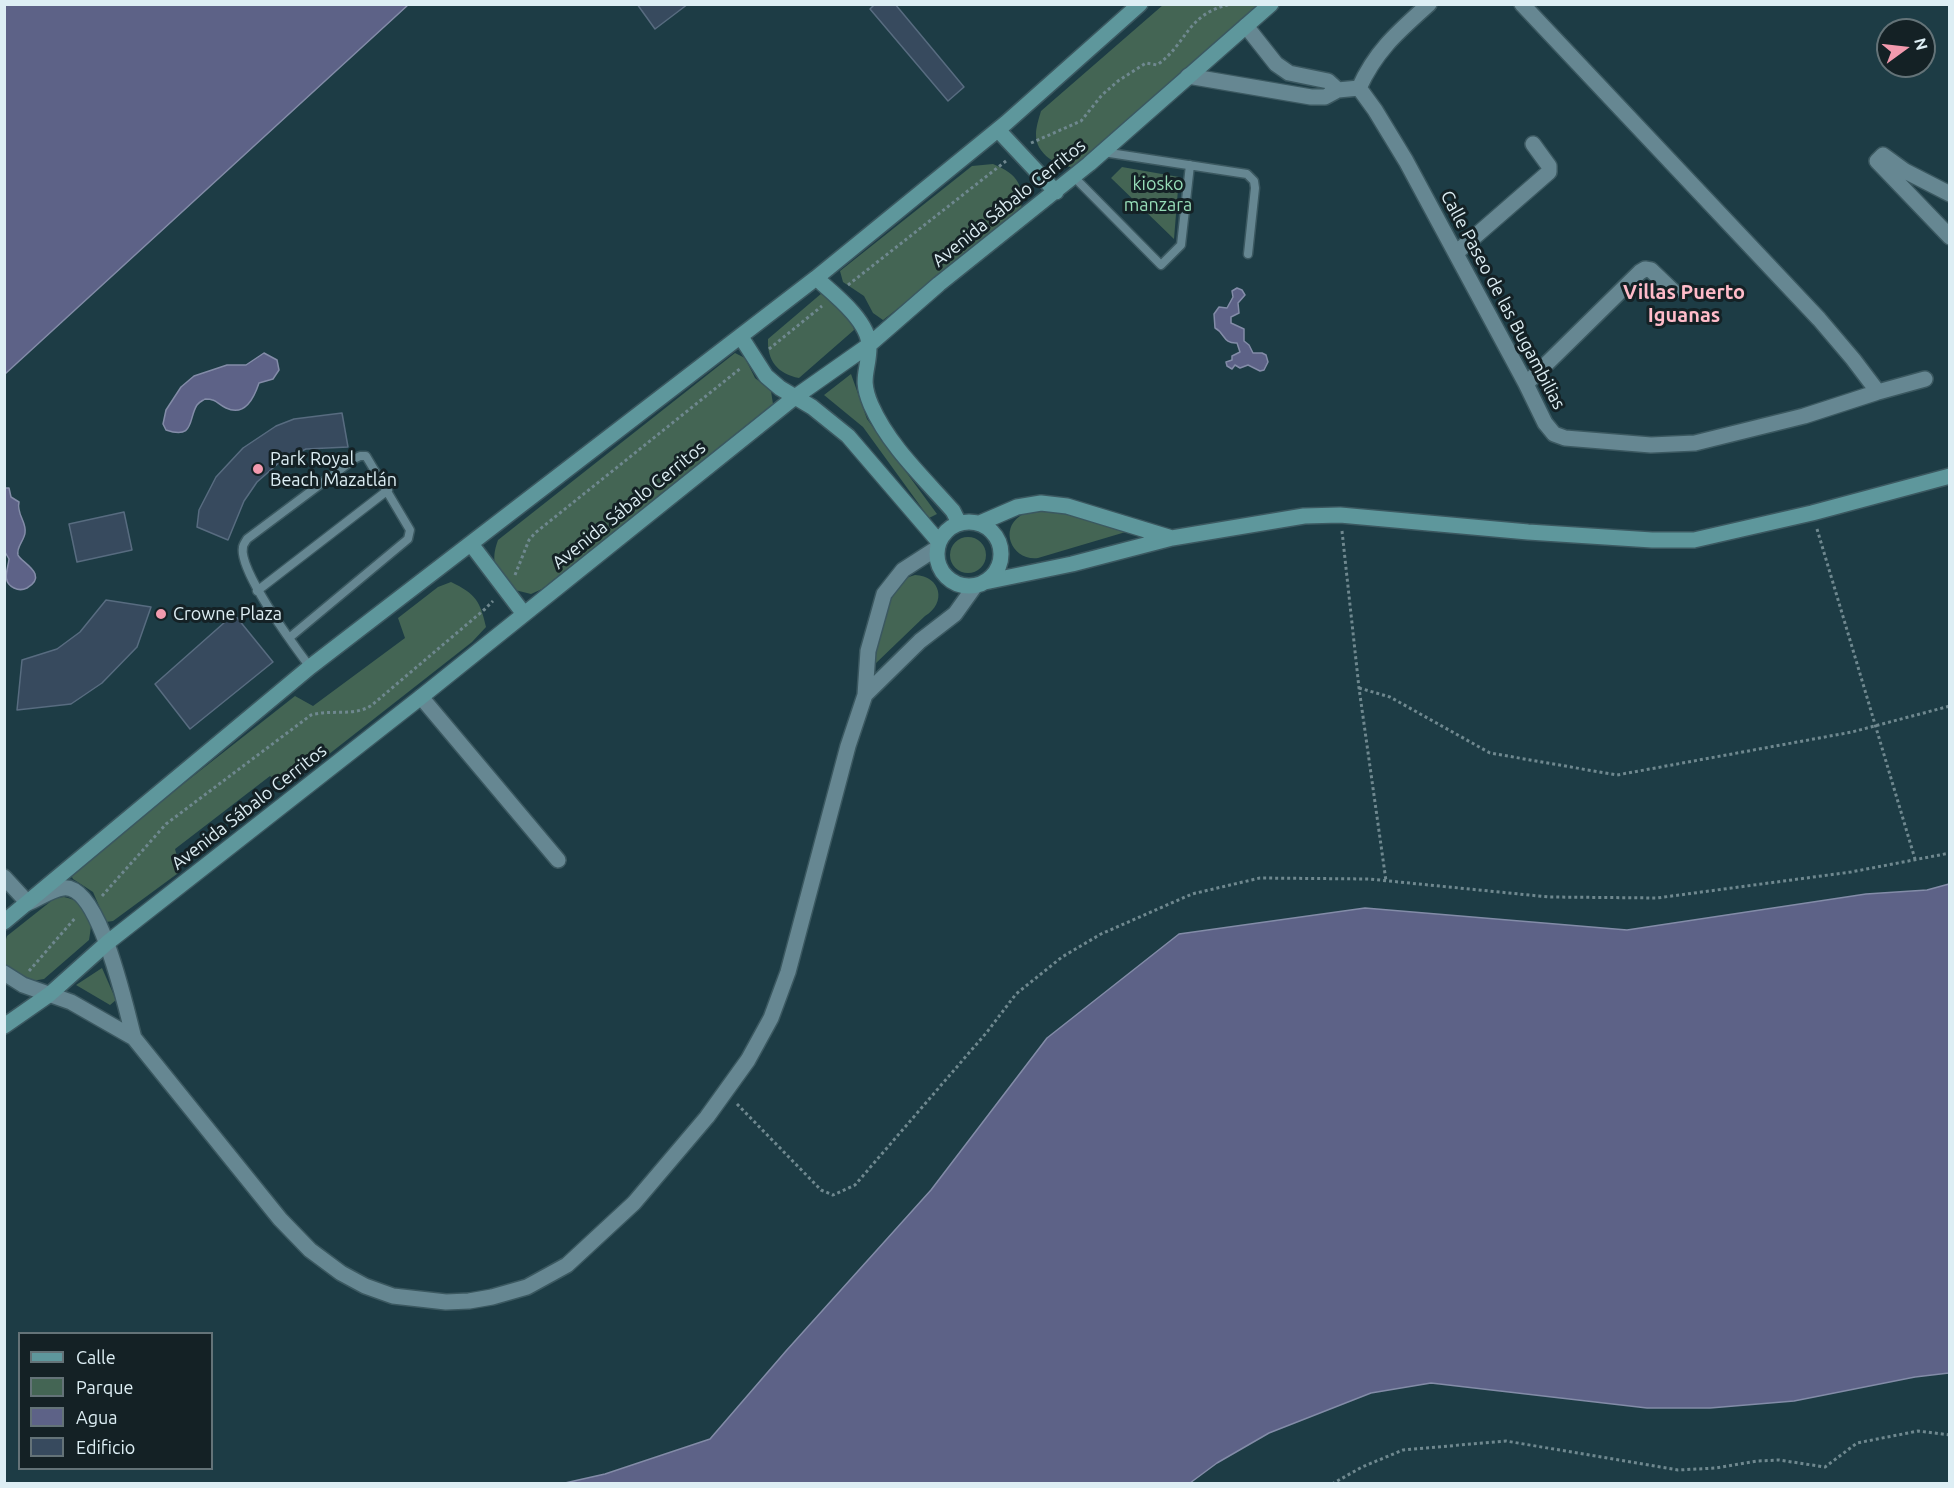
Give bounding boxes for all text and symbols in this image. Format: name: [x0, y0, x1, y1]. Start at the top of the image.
north arrow: [1876, 18, 1936, 78]
text: N: [1911, 36, 1932, 52]
street label: Avenida Sábalo Cerritos: [928, 135, 1090, 271]
park label: kiosko manzara: [1124, 173, 1192, 216]
street label: Calle Paseo de las Bugambilias: [1436, 187, 1570, 413]
district label: Villas Puerto Iguanas: [1623, 280, 1745, 327]
street label: Avenida Sábalo Cerritos: [548, 437, 710, 573]
place label: Park Royal Beach Mazatlán: [270, 448, 397, 490]
marker: Park Royal Beach Mazatlán: [251, 462, 265, 476]
place label: Crowne Plaza: [173, 603, 282, 625]
marker: Crowne Plaza: [154, 607, 168, 621]
street label: Avenida Sábalo Cerritos: [167, 740, 331, 874]
legend: [18, 1332, 213, 1470]
text: Calle: [76, 1347, 116, 1367]
text: Parque: [76, 1377, 133, 1397]
text: Agua: [76, 1407, 118, 1427]
text: Edificio: [76, 1437, 135, 1457]

